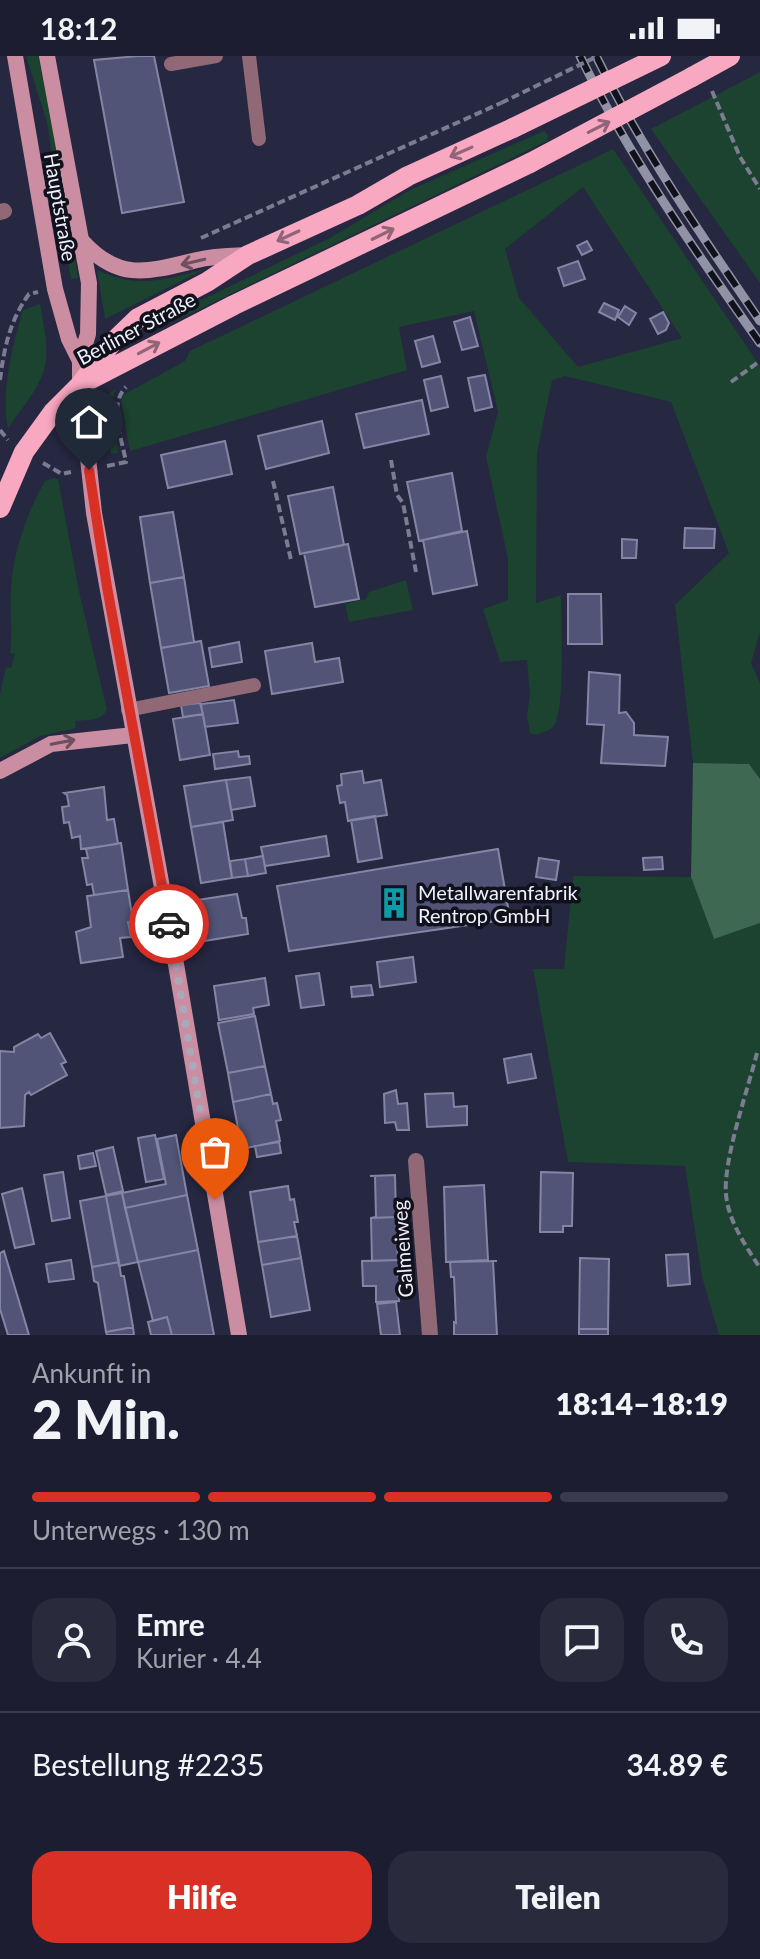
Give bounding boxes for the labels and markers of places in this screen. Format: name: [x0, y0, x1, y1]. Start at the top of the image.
pin: [55, 388, 123, 470]
place label: Metallwarenfabrik Rentrop GmbH: [418, 880, 578, 927]
building icon: Metallwarenfabrik Rentrop GmbH: [377, 886, 411, 920]
pin: [181, 1118, 249, 1200]

